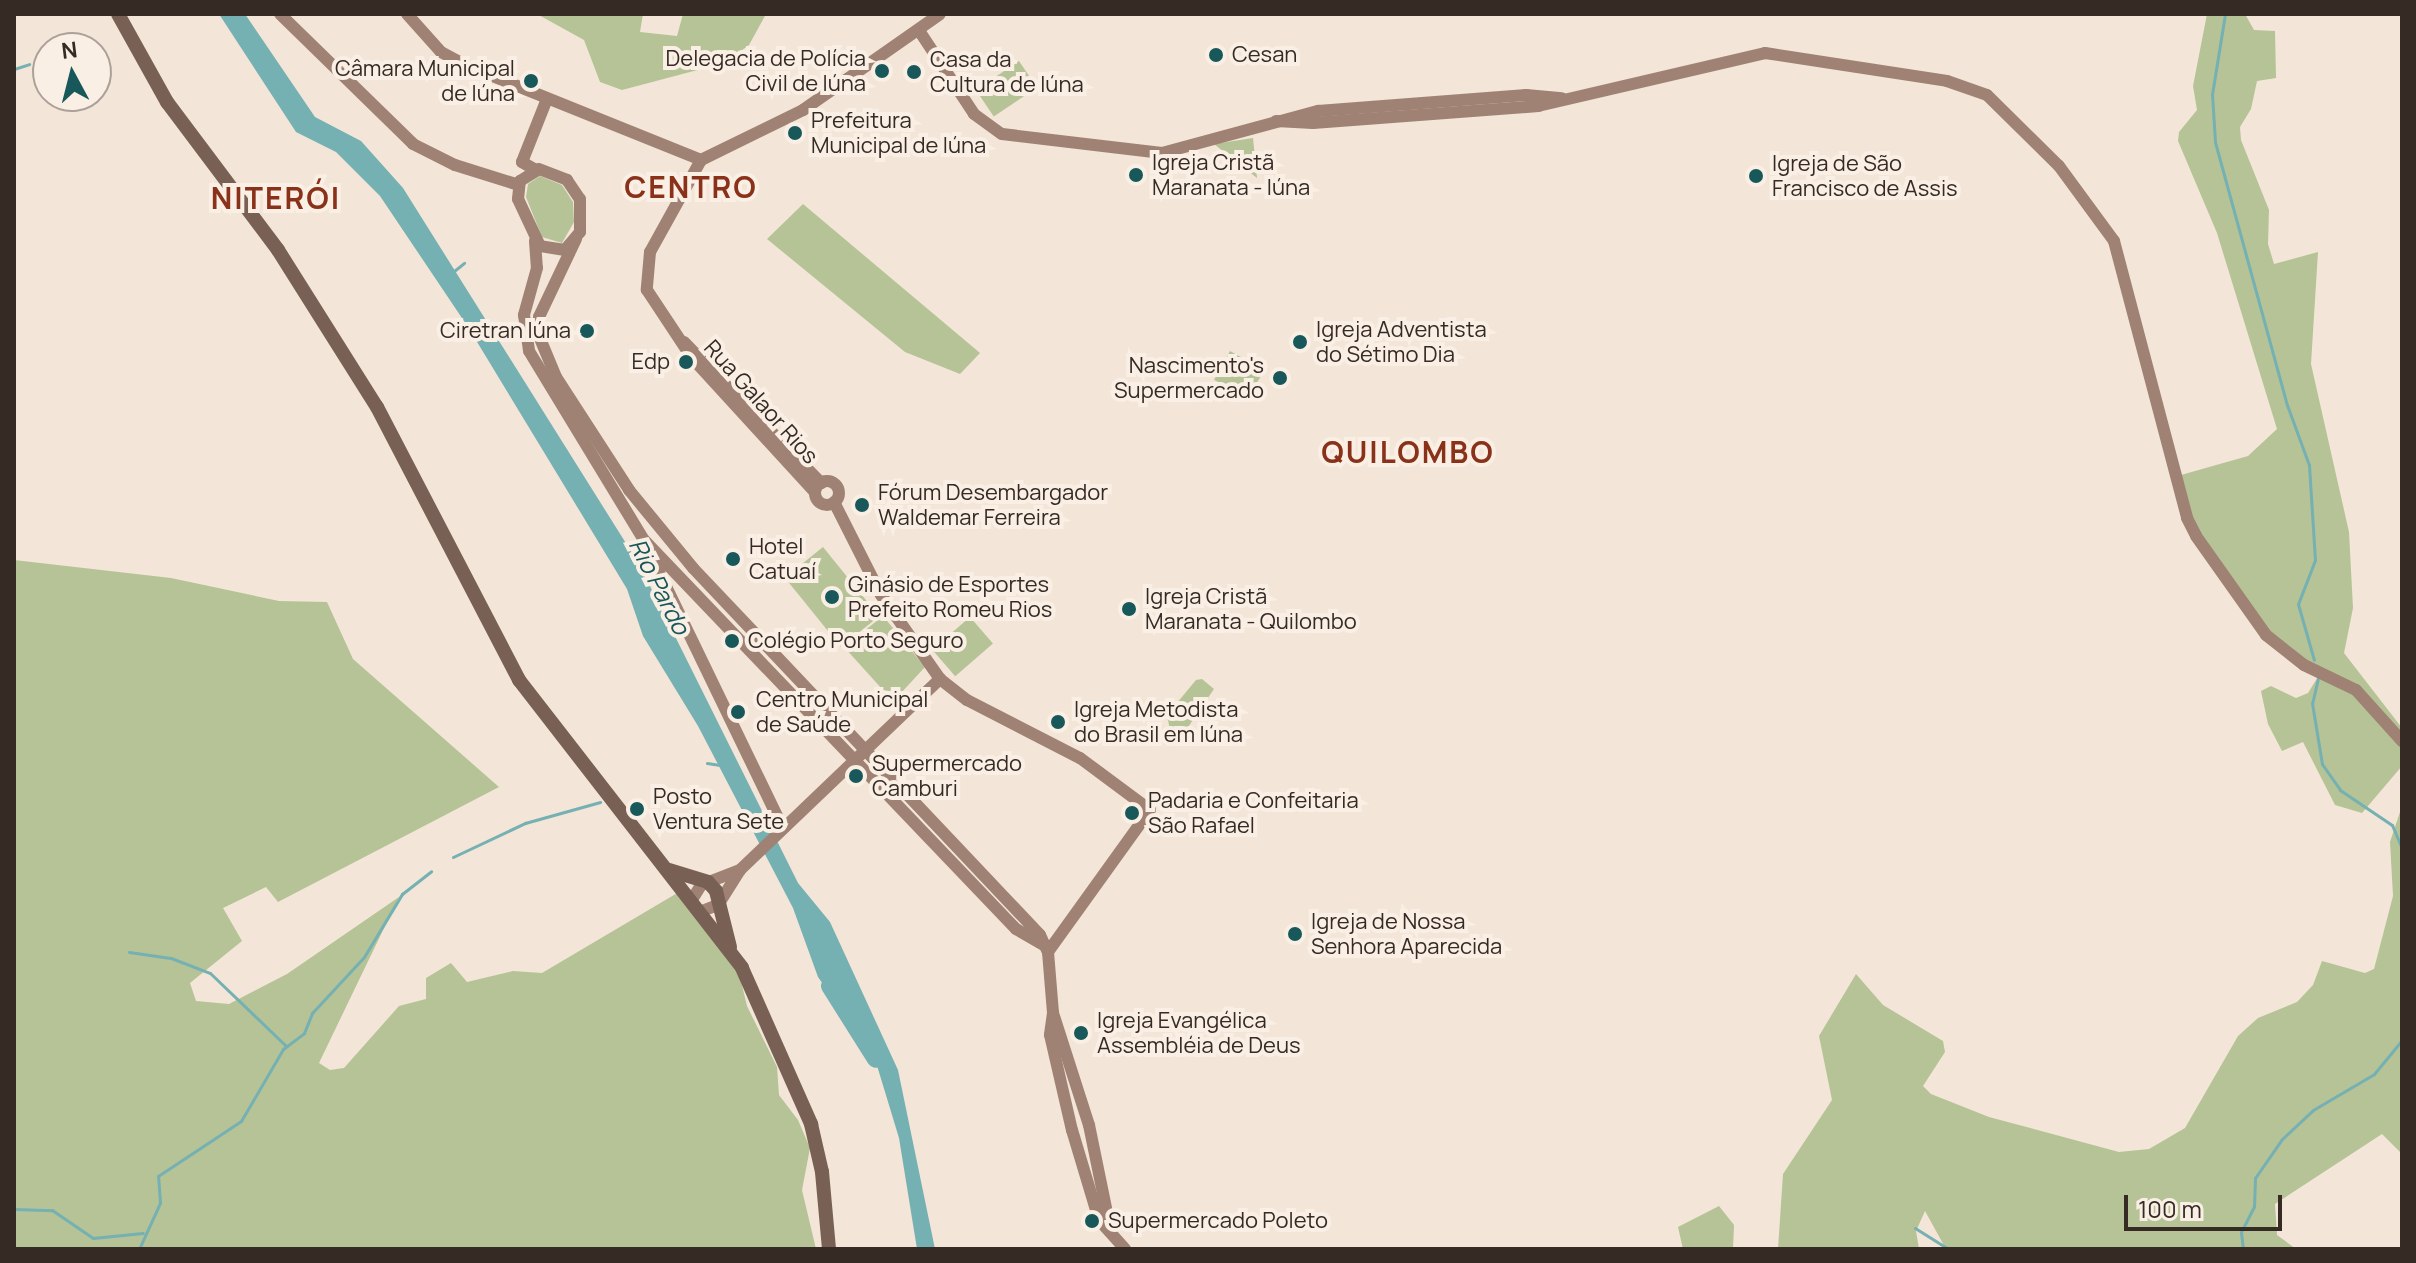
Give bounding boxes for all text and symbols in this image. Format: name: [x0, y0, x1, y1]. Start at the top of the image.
north arrow: [32, 32, 112, 112]
text: N: [60, 34, 79, 66]
place label: Cesan: [1232, 42, 1297, 68]
place label: Delegacia de Polícia Civil de Iúna: [666, 45, 866, 96]
place label: Casa da Cultura de Iúna: [930, 46, 1084, 98]
marker: Cesan: [1207, 46, 1225, 64]
place label: Câmara Municipal de Iúna: [335, 55, 515, 106]
marker: Delegacia de Polícia Civil de Iúna: [873, 62, 891, 80]
marker: Casa da Cultura de Iúna: [905, 63, 923, 81]
marker: Câmara Municipal de Iúna: [522, 72, 540, 90]
place label: Prefeitura Municipal de Iúna: [811, 107, 986, 158]
marker: Prefeitura Municipal de Iúna: [786, 124, 804, 142]
place label: Igreja Cristã Maranata - Iúna: [1152, 149, 1310, 200]
place label: Igreja de São Francisco de Assis: [1772, 150, 1958, 202]
marker: Igreja Cristã Maranata - Iúna: [1127, 166, 1145, 184]
marker: Igreja de São Francisco de Assis: [1747, 167, 1765, 185]
district label: CENTRO: [624, 169, 758, 205]
district label: NITERÓI: [211, 180, 341, 216]
place label: Igreja Adventista do Sétimo Dia: [1316, 316, 1487, 368]
place label: Ciretran Iúna: [440, 318, 571, 344]
marker: Ciretran Iúna: [578, 322, 596, 340]
marker: Igreja Adventista do Sétimo Dia: [1291, 333, 1309, 351]
street label: Rua Galaor Rios: [699, 335, 823, 469]
place label: Edp: [631, 349, 670, 375]
place label: Nascimento's Supermercado: [1114, 352, 1264, 404]
marker: Edp: [677, 353, 695, 371]
marker: Nascimento's Supermercado: [1271, 369, 1289, 387]
district label: QUILOMBO: [1321, 434, 1495, 470]
place label: Fórum Desembargador Waldemar Ferreira: [878, 479, 1108, 530]
marker: Fórum Desembargador Waldemar Ferreira: [853, 496, 871, 514]
water label: Rio Pardo: [624, 533, 696, 639]
place label: Hotel Catuaí: [749, 533, 816, 584]
marker: Hotel Catuaí: [724, 550, 742, 568]
place label: Ginásio de Esportes Prefeito Romeu Rios: [848, 571, 1052, 622]
place label: Igreja Cristã Maranata - Quilombo: [1145, 583, 1357, 634]
marker: Ginásio de Esportes Prefeito Romeu Rios: [823, 588, 841, 606]
marker: Igreja Cristã Maranata - Quilombo: [1120, 600, 1138, 618]
place label: Colégio Porto Seguro: [748, 628, 964, 654]
marker: Colégio Porto Seguro: [723, 632, 741, 650]
place label: Centro Municipal de Saúde: [756, 686, 928, 738]
place label: Igreja Metodista do Brasil em Iúna: [1074, 696, 1243, 748]
marker: Centro Municipal de Saúde: [727, 701, 749, 723]
marker: Igreja Metodista do Brasil em Iúna: [1049, 713, 1067, 731]
place label: Supermercado Camburi: [872, 750, 1022, 802]
marker: Supermercado Camburi: [847, 767, 865, 785]
place label: Posto Ventura Sete: [653, 783, 784, 834]
place label: Padaria e Confeitaria São Rafael: [1148, 787, 1359, 838]
marker: Posto Ventura Sete: [628, 800, 646, 818]
marker: Padaria e Confeitaria São Rafael: [1123, 804, 1141, 822]
place label: Igreja de Nossa Senhora Aparecida: [1311, 908, 1502, 960]
marker: Igreja de Nossa Senhora Aparecida: [1286, 925, 1304, 943]
place label: Igreja Evangélica Assembléia de Deus: [1097, 1007, 1301, 1058]
marker: Igreja Evangélica Assembléia de Deus: [1072, 1024, 1090, 1042]
scale bar: [2128, 1179, 2286, 1229]
text: 100 m: [2138, 1192, 2202, 1225]
place label: Supermercado Poleto: [1108, 1208, 1328, 1234]
marker: Supermercado Poleto: [1083, 1212, 1101, 1230]

